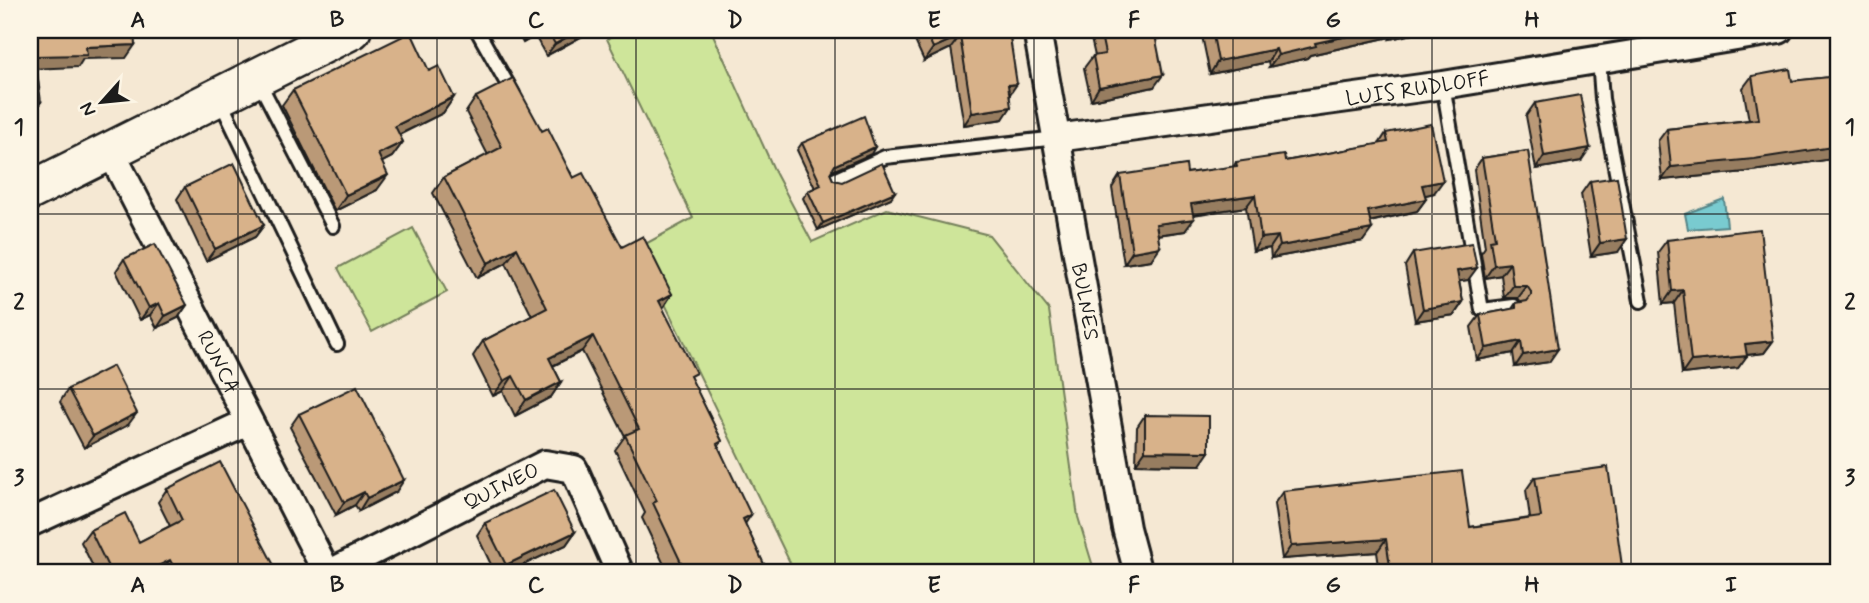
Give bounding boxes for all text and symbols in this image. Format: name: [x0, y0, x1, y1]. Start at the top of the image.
text: A: [130, 6, 146, 36]
text: B: [330, 6, 345, 36]
text: C: [528, 6, 545, 36]
text: D: [727, 6, 743, 36]
text: E: [927, 6, 941, 36]
text: F: [1128, 6, 1140, 36]
text: G: [1325, 6, 1341, 36]
text: H: [1524, 6, 1540, 36]
text: I: [1725, 6, 1737, 36]
street label: LUIS RUDLOFF: [1344, 65, 1492, 113]
north arrow: [66, 66, 136, 136]
text: N: [74, 98, 102, 120]
text: 1: [14, 113, 24, 143]
text: 1: [1845, 113, 1855, 143]
street label: BULNES: [1064, 261, 1105, 343]
text: 2: [13, 288, 25, 318]
text: 2: [1844, 288, 1856, 318]
street label: RUNCA: [190, 326, 246, 398]
street label: QUINEO: [459, 456, 544, 518]
text: 3: [14, 464, 25, 494]
text: 3: [1845, 464, 1856, 494]
text: A: [130, 571, 146, 601]
text: B: [330, 571, 345, 601]
text: C: [528, 571, 545, 601]
text: D: [727, 571, 743, 601]
text: E: [927, 571, 941, 601]
text: F: [1128, 571, 1140, 601]
text: G: [1325, 571, 1341, 601]
text: H: [1524, 571, 1540, 601]
text: I: [1725, 571, 1737, 601]

